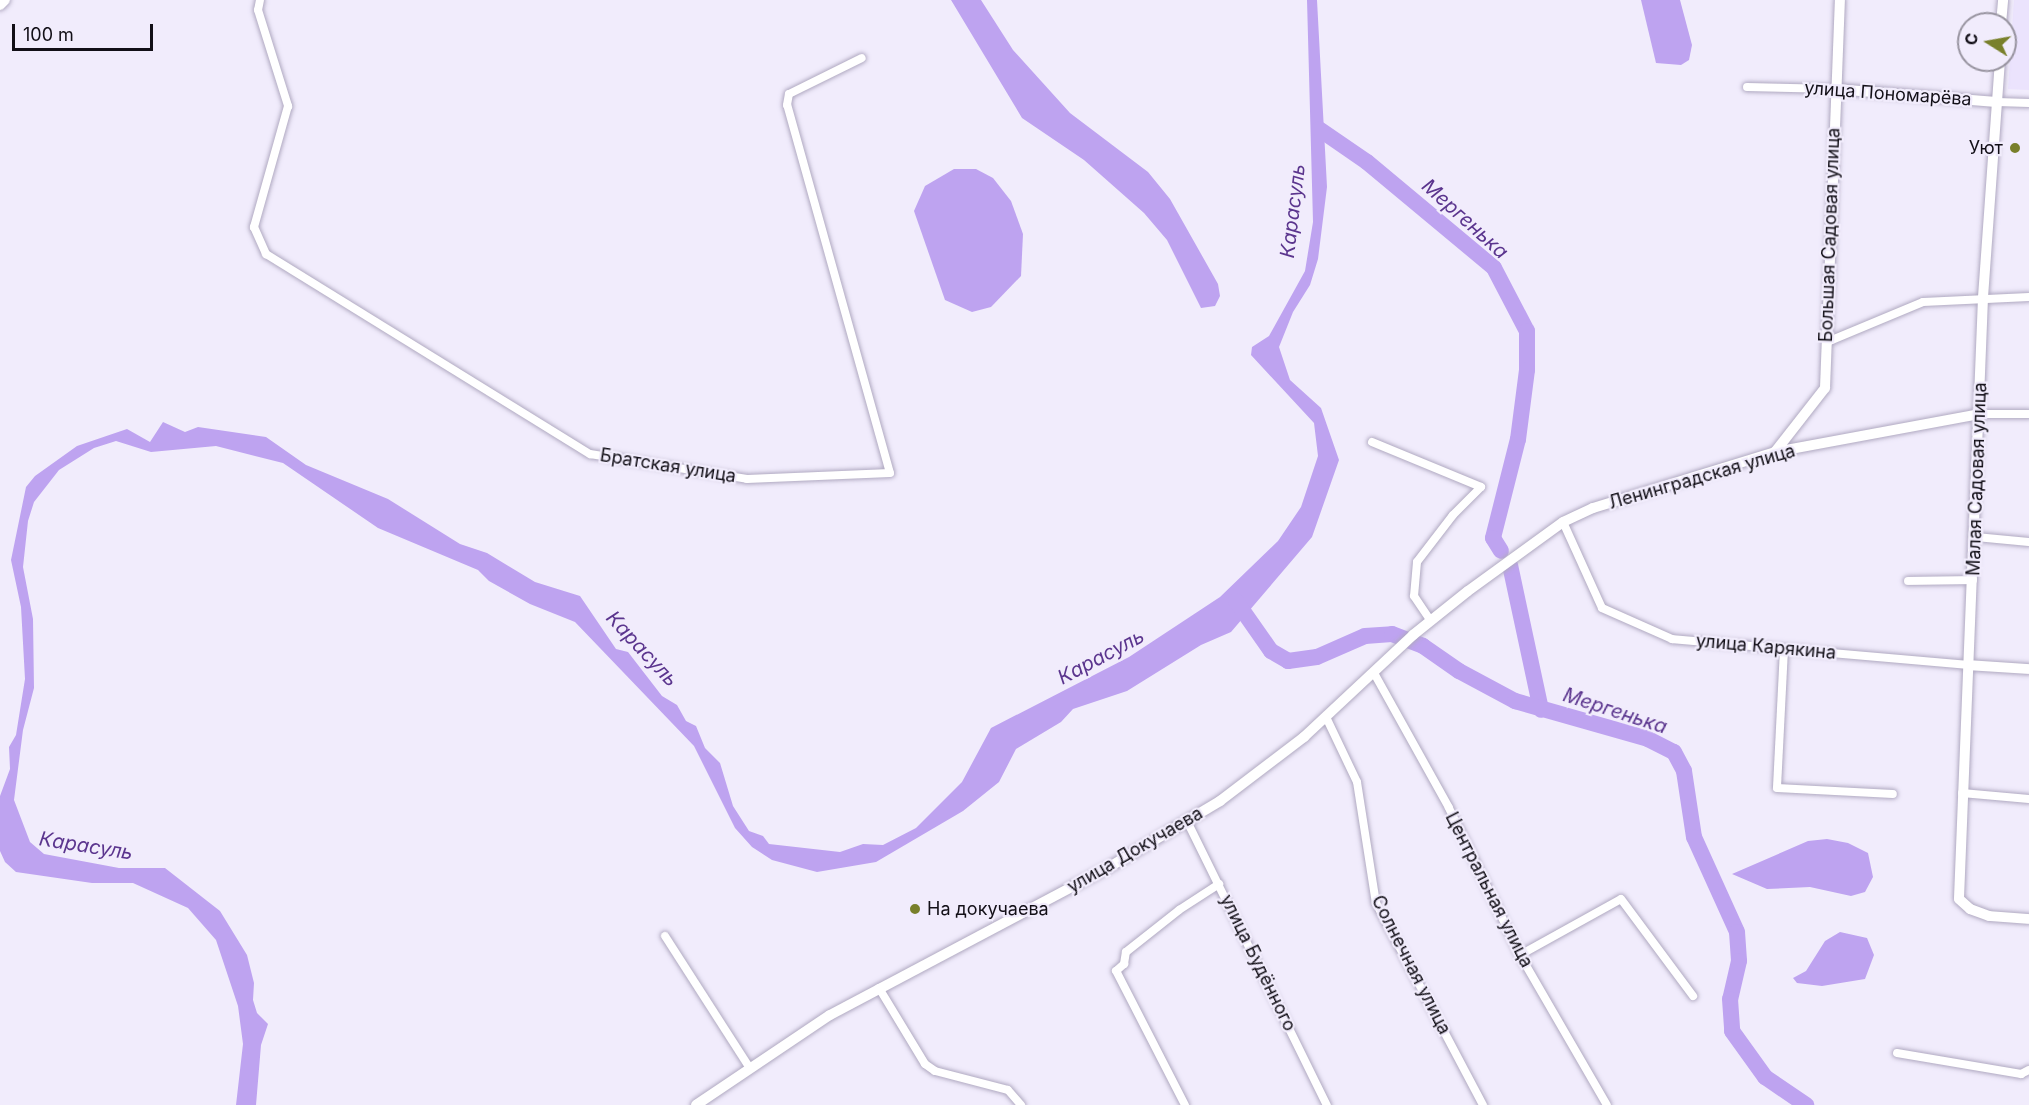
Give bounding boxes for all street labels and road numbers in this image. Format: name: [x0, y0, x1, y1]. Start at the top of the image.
street label: улица Пономарёва: [1804, 77, 1972, 111]
street label: Большая Садовая улица: [1815, 127, 1845, 343]
street label: Малая Садовая улица: [1963, 382, 1991, 576]
street label: Ленинградская улица: [1606, 440, 1798, 514]
street label: Братская улица: [598, 445, 738, 487]
street label: улица Карякина: [1695, 630, 1837, 664]
street label: улица Докучаева: [1063, 802, 1207, 898]
street label: Центральная улица: [1440, 809, 1538, 971]
street label: улица Будённого: [1216, 891, 1300, 1035]
street label: Солнечная улица: [1367, 892, 1455, 1038]

